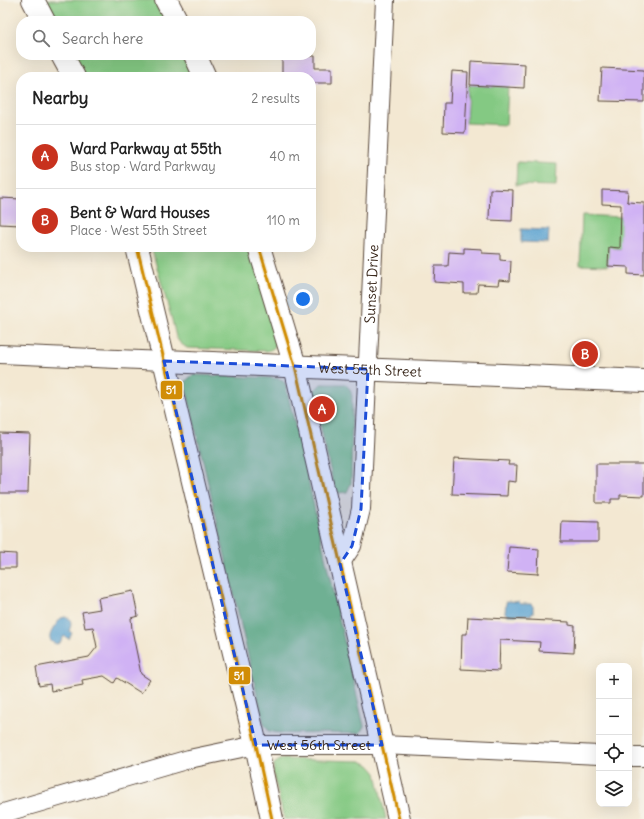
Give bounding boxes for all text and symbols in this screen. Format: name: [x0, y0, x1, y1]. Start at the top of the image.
search box: [16, 16, 316, 60]
icon: search: [30, 27, 52, 49]
text: Search here: [62, 29, 143, 48]
text: Nearby: [32, 87, 88, 109]
text: 2 results: [251, 90, 300, 107]
text: Ward Parkway at 55th: [70, 139, 222, 158]
text: A: [41, 148, 49, 165]
text: 40 m: [269, 148, 300, 165]
text: Bus stop · Ward Parkway: [70, 158, 216, 175]
text: Bent & Ward Houses: [70, 203, 210, 222]
text: B: [41, 212, 49, 229]
text: 110 m: [267, 212, 300, 229]
text: Place · West 55th Street: [70, 222, 207, 239]
street label: Sunset Drive: [361, 244, 382, 324]
your location: [293, 289, 313, 309]
pin: B: [572, 339, 598, 369]
street label: West 55th Street: [318, 358, 422, 381]
line badge: 51: [160, 380, 183, 400]
text: 51: [166, 383, 176, 397]
pin: A: [309, 394, 335, 424]
map controls: [596, 663, 632, 807]
button: +: [596, 663, 632, 699]
line badge: 51: [228, 666, 251, 685]
text: 51: [234, 669, 244, 683]
button: −: [596, 699, 632, 735]
button: locate: [596, 735, 632, 771]
street label: West 56th Street: [267, 736, 371, 754]
button: layers: [596, 771, 632, 807]

